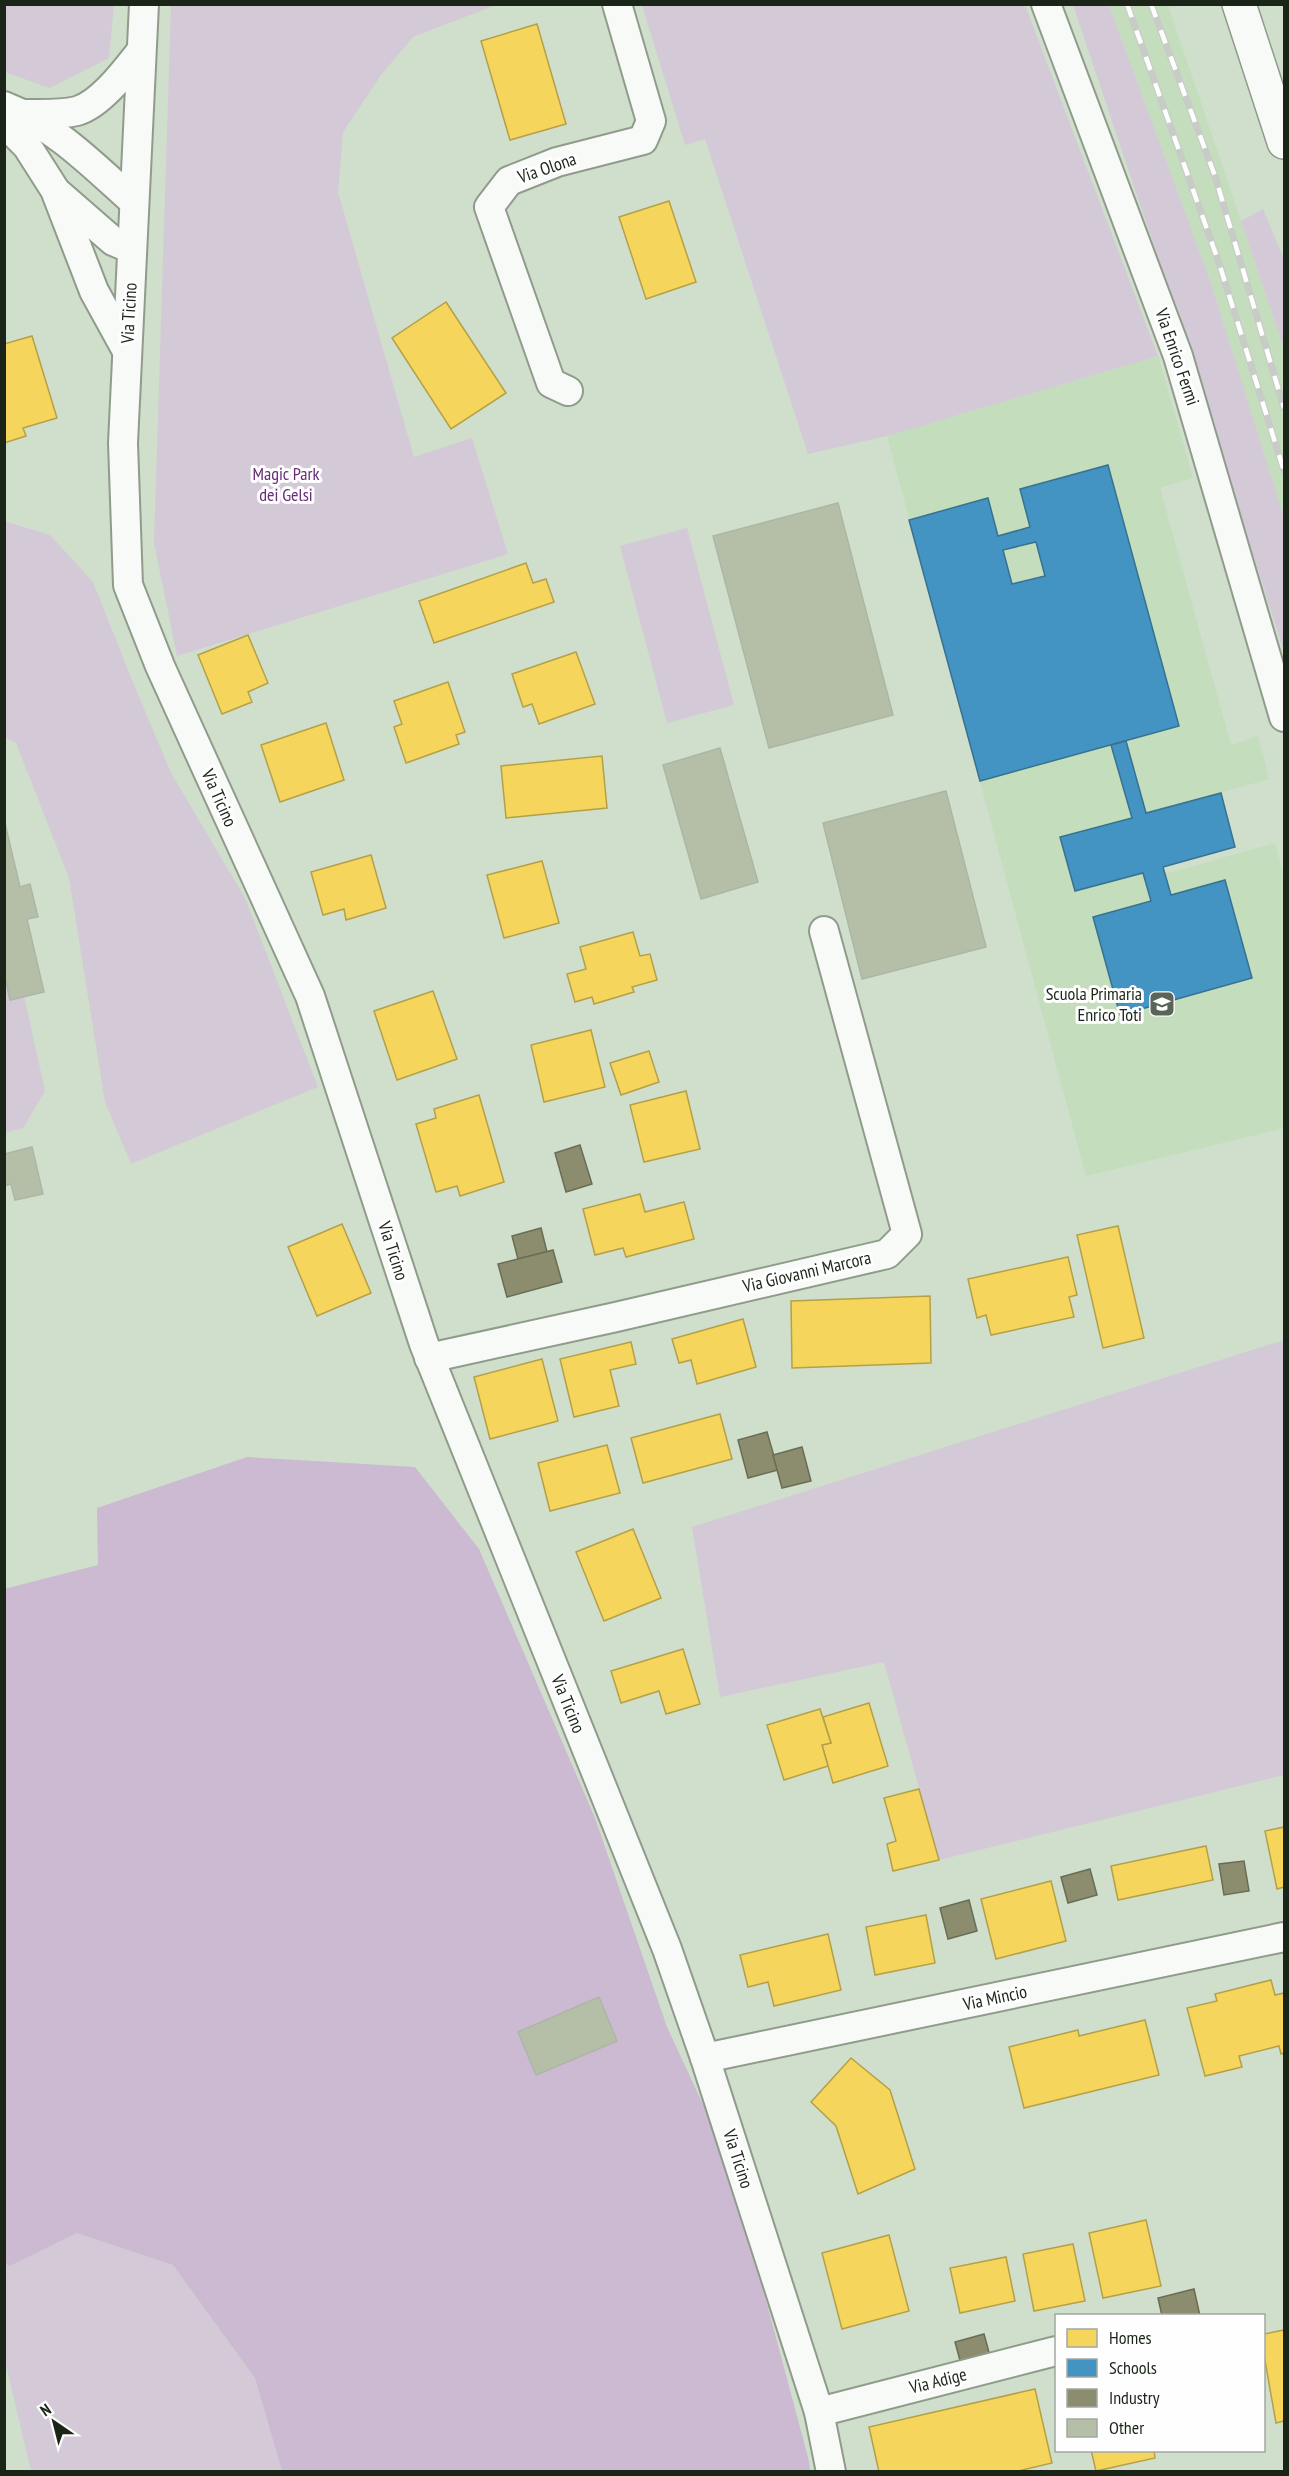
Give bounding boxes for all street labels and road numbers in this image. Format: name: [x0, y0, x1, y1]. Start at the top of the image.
street label: Via Olona: [514, 147, 579, 189]
street label: Via Ticino: [115, 282, 142, 345]
street label: Via Enrico Fermi: [1150, 304, 1205, 408]
street label: Via Ticino: [196, 764, 242, 830]
street label: Via Ticino: [373, 1217, 414, 1283]
street label: Via Giovanni Marcora: [740, 1246, 873, 1298]
street label: Via Ticino: [546, 1670, 591, 1736]
street label: Via Mincio: [960, 1979, 1029, 2016]
street label: Via Ticino: [718, 2125, 759, 2191]
street label: Via Adige: [906, 2362, 969, 2399]

